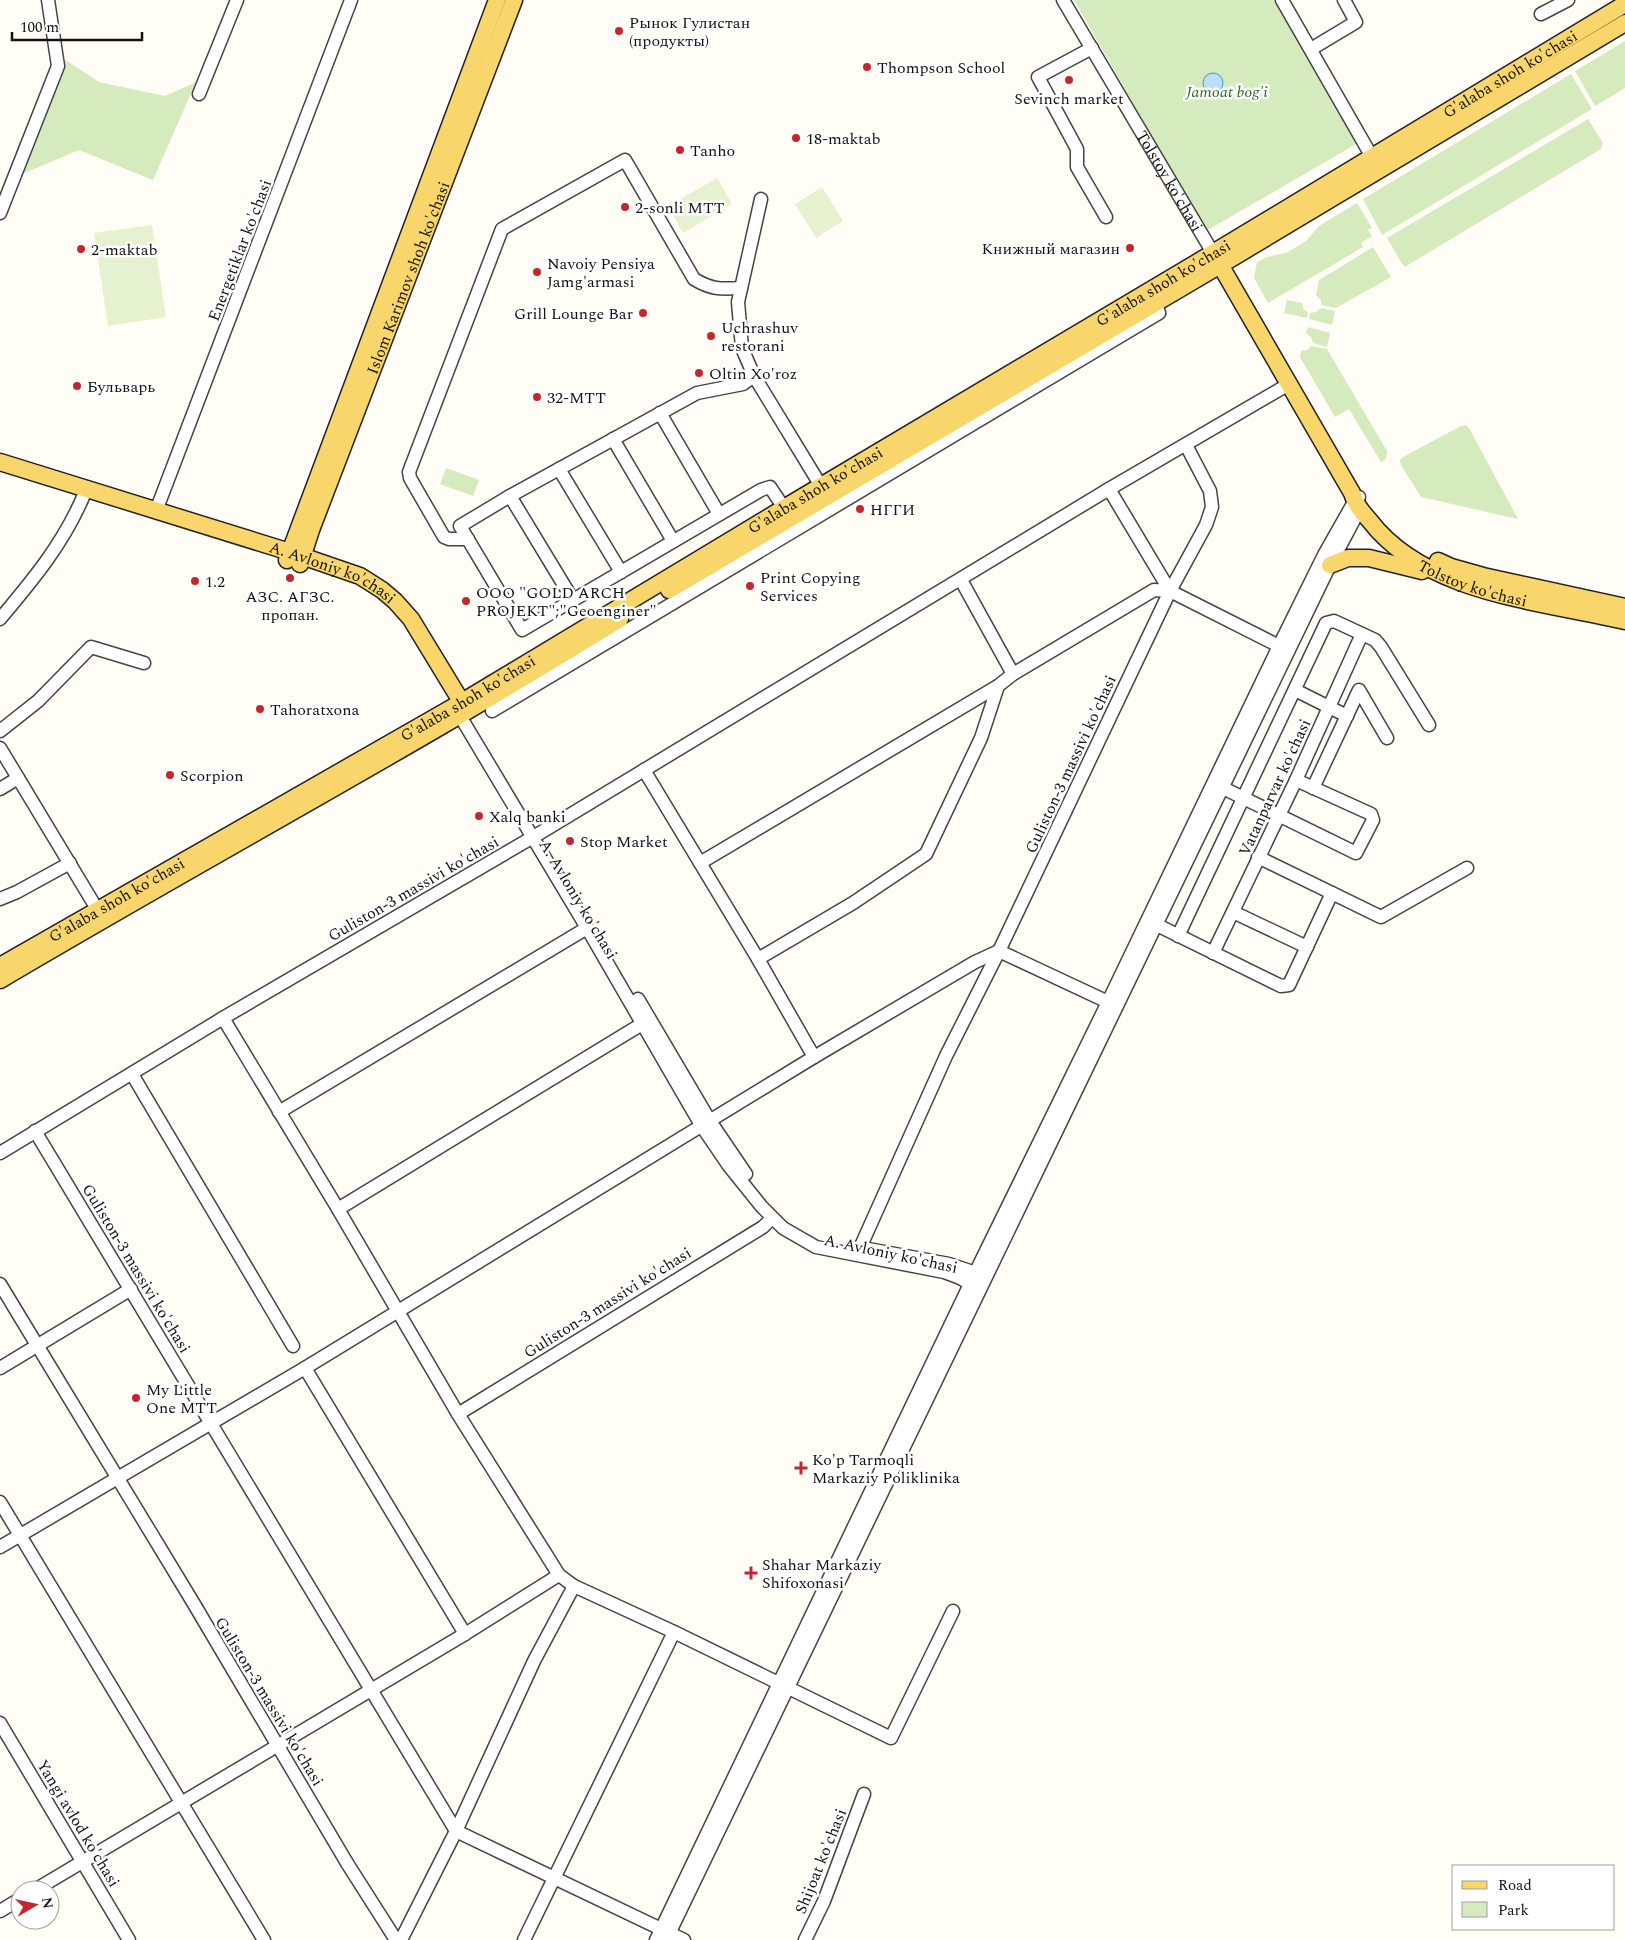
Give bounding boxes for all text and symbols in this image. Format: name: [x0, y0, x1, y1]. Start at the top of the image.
scale bar: [12, 10, 142, 42]
place label: Рынок Гулистан (продукты): [629, 11, 750, 53]
text: 100 m: [20, 16, 59, 39]
street label: G'alaba shoh ko'chasi: [1438, 24, 1582, 124]
marker: Рынок Гулистан (продукты): [613, 25, 625, 37]
place label: Thompson School: [877, 56, 1005, 80]
marker: Thompson School: [861, 61, 873, 73]
marker: Sevinch market: [1063, 74, 1075, 86]
park label: Jamoat bog'i: [1185, 80, 1268, 104]
place label: Sevinch market: [1014, 87, 1124, 111]
street label: Tolstoy ko'chasi: [1130, 126, 1209, 236]
place label: 18-maktab: [806, 127, 880, 151]
marker: 18-maktab: [790, 132, 802, 144]
place label: Tanho: [690, 139, 735, 163]
marker: Tanho: [674, 144, 686, 156]
street label: Energetiklar ko'chasi: [202, 176, 278, 325]
street label: Islom Karimov shoh ko'chasi: [361, 178, 456, 378]
place label: 2-sonli MTT: [635, 196, 725, 220]
marker: 2-sonli MTT: [619, 201, 631, 213]
street label: G'alaba shoh ko'chasi: [1091, 234, 1236, 333]
place label: Книжный магазин: [982, 237, 1120, 261]
place label: 2-maktab: [91, 238, 157, 262]
marker: Книжный магазин: [1124, 242, 1136, 254]
marker: 2-maktab: [75, 243, 87, 255]
place label: Navoiy Pensiya Jamg'armasi: [547, 252, 655, 294]
marker: Navoiy Pensiya Jamg'armasi: [531, 266, 543, 278]
place label: Grill Lounge Bar: [514, 302, 633, 326]
marker: Grill Lounge Bar: [637, 307, 649, 319]
place label: Uchrashuv restorani: [721, 316, 799, 358]
marker: Uchrashuv restorani: [705, 330, 717, 342]
place label: Oltin Xo'roz: [709, 362, 797, 386]
marker: Oltin Xo'roz: [693, 367, 705, 379]
place label: Бульварь: [87, 375, 155, 399]
marker: Бульварь: [71, 380, 83, 392]
place label: 32-MTT: [547, 386, 606, 410]
marker: 32-MTT: [531, 391, 543, 403]
street label: G'alaba shoh ko'chasi: [743, 441, 888, 540]
place label: НГГИ: [870, 498, 915, 522]
marker: НГГИ: [854, 503, 866, 515]
street label: A. Avloniy ko'chasi: [266, 535, 401, 610]
street label: Tolstoy ko'chasi: [1413, 554, 1529, 614]
place label: Print Copying Services: [760, 566, 860, 608]
place label: 1.2: [205, 570, 225, 594]
marker: АЗС. АГЗС. пропан.: [284, 572, 296, 584]
marker: 1.2: [189, 575, 201, 587]
marker: Print Copying Services: [744, 580, 756, 592]
place label: ООО "GOLD ARCH PROJEKT";"Geoenginer": [476, 581, 657, 623]
place label: АЗС. АГЗС. пропан.: [245, 585, 335, 627]
marker: ООО "GOLD ARCH PROJEKT";"Geoenginer": [460, 595, 472, 607]
street label: G'alaba shoh ko'chasi: [396, 649, 540, 748]
street label: Guliston-3 massivi ko'chasi: [1019, 671, 1123, 857]
place label: Tahoratxona: [270, 698, 359, 722]
marker: Tahoratxona: [254, 703, 266, 715]
street label: Vatanparvar ko'chasi: [1233, 715, 1317, 860]
place label: Scorpion: [180, 764, 244, 788]
marker: Scorpion: [164, 769, 176, 781]
place label: Xalq banki: [489, 805, 566, 829]
marker: Xalq banki: [473, 810, 485, 822]
street label: Guliston-3 massivi ko'chasi: [323, 830, 504, 948]
place label: Stop Market: [580, 830, 668, 854]
street label: A. Avloniy ko'chasi: [533, 835, 624, 964]
marker: Stop Market: [564, 835, 576, 847]
street label: G'alaba shoh ko'chasi: [44, 852, 189, 949]
street label: Guliston-3 massivi ko'chasi: [76, 1179, 196, 1358]
street label: A. Avloniy ko'chasi: [822, 1228, 960, 1280]
street label: Guliston-3 massivi ko'chasi: [519, 1241, 696, 1364]
place label: My Little One MTT: [146, 1378, 217, 1420]
marker: My Little One MTT: [130, 1392, 142, 1404]
place label: Ko'p Tarmoqli Markaziy Poliklinika: [812, 1448, 960, 1490]
marker: Ko'p Tarmoqli Markaziy Poliklinika: [794, 1461, 808, 1475]
place label: Shahar Markaziy Shifoxonasi: [762, 1553, 882, 1595]
marker: Shahar Markaziy Shifoxonasi: [744, 1566, 758, 1580]
street label: Guliston-3 massivi ko'chasi: [209, 1612, 329, 1791]
street label: Yangi avlod ko'chasi: [31, 1755, 126, 1892]
street label: Shijoat ko'chasi: [789, 1805, 853, 1918]
legend: [1452, 1865, 1615, 1930]
text: Road: [1498, 1874, 1532, 1897]
north arrow: [10, 1880, 60, 1930]
text: N: [36, 1896, 59, 1910]
text: Park: [1498, 1899, 1529, 1922]

